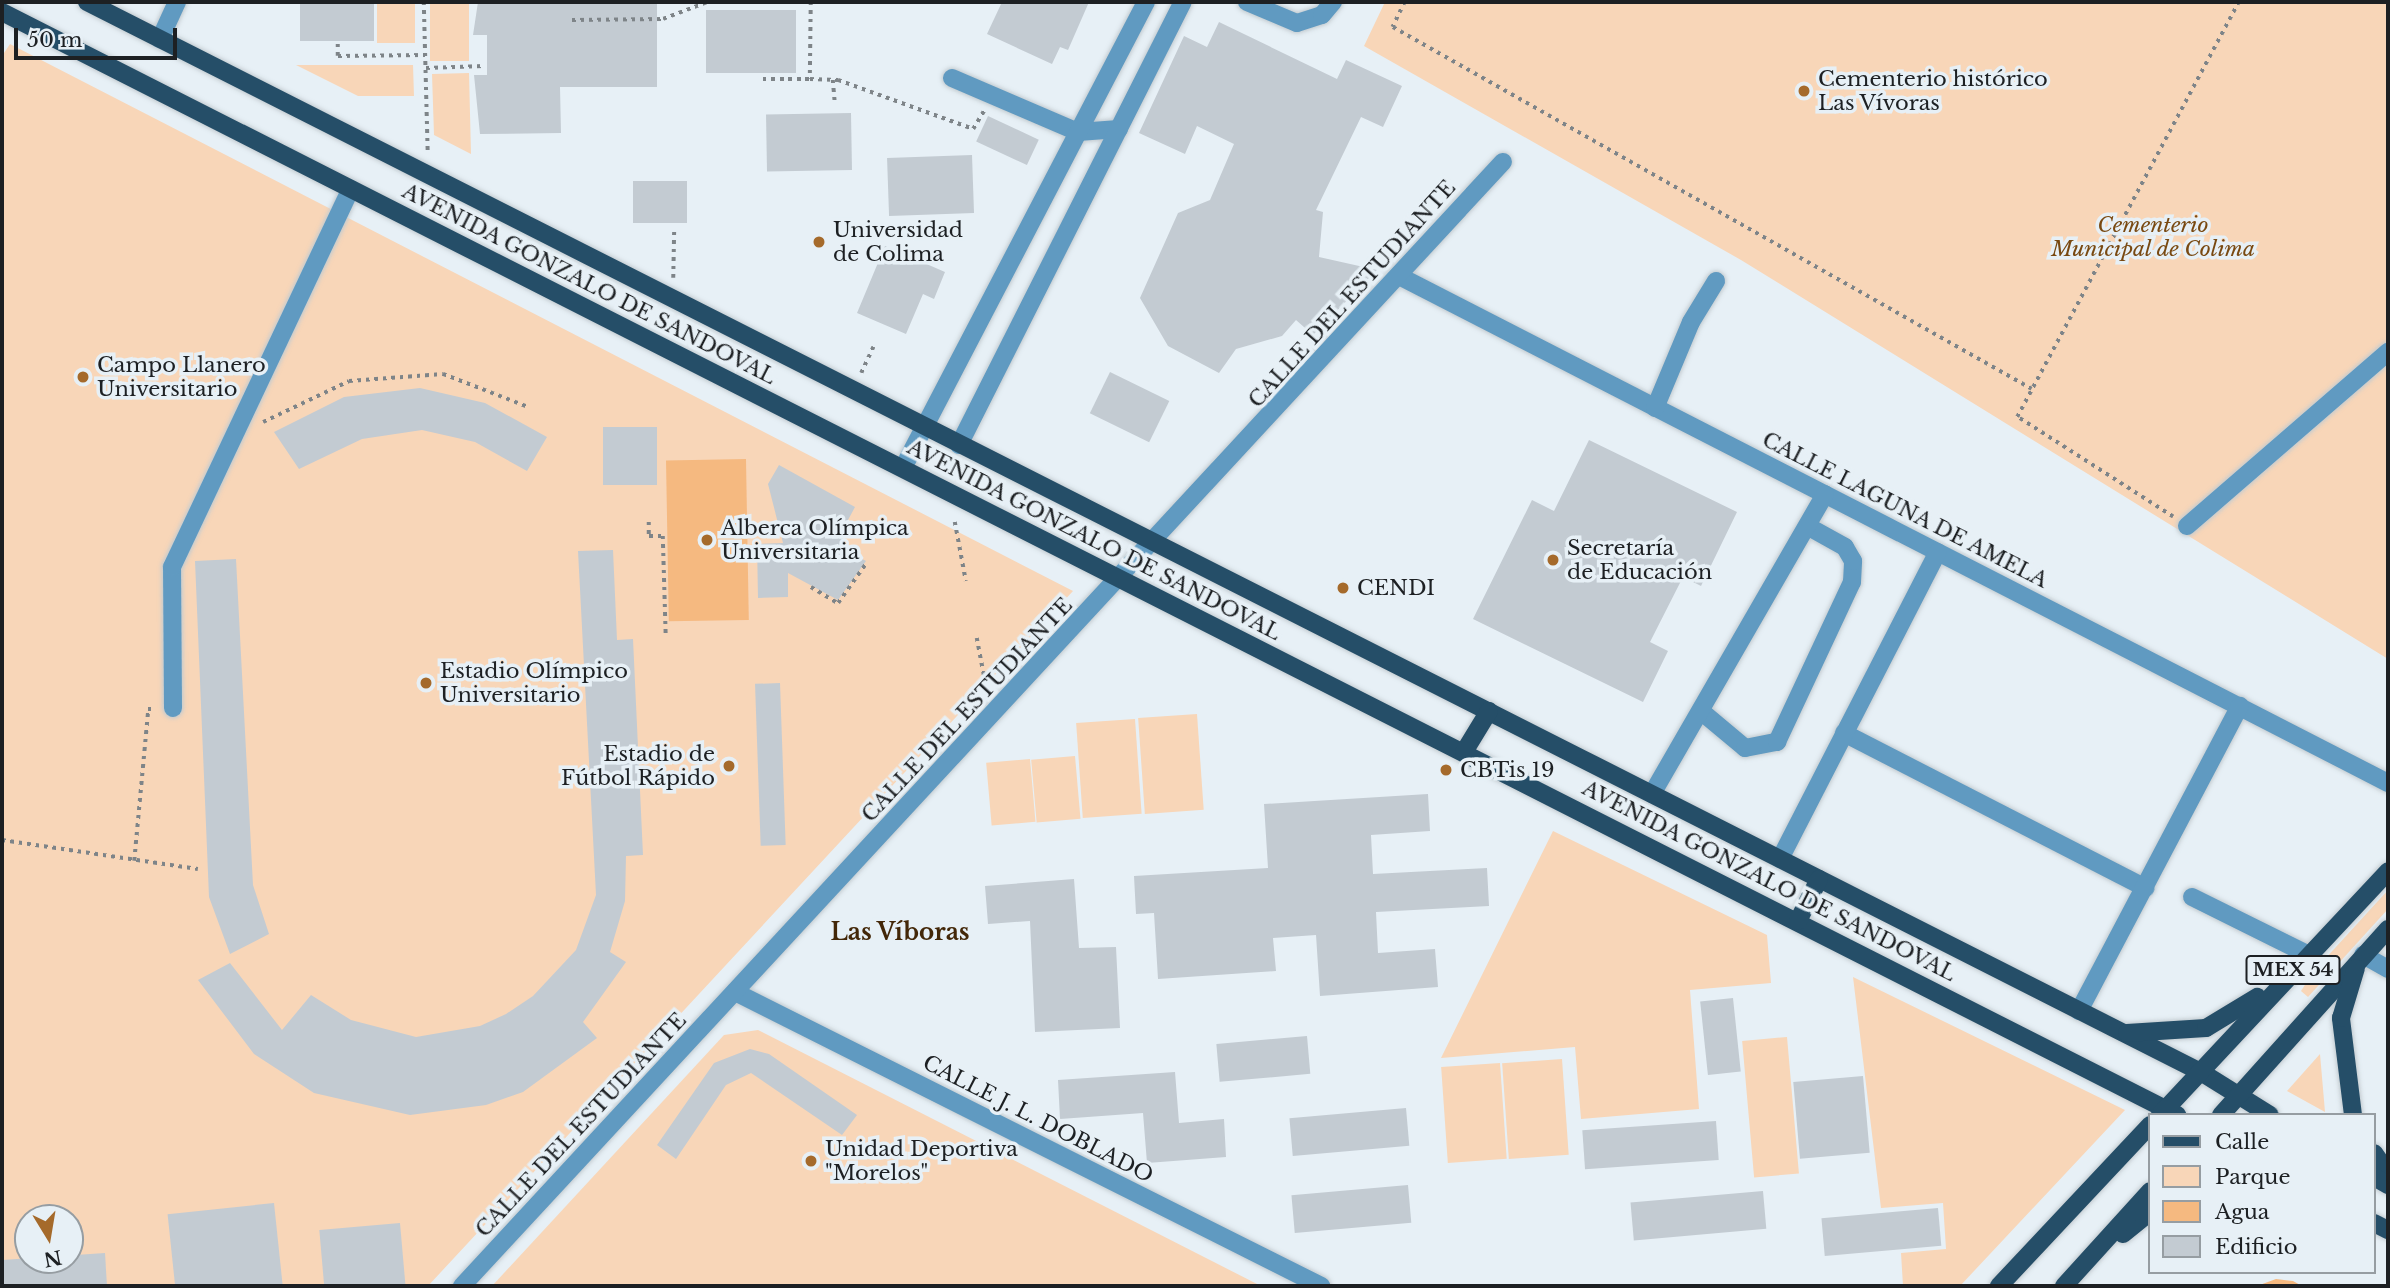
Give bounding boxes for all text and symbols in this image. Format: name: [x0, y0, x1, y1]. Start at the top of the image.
scale bar: [18, 14, 180, 58]
text: 50 m: [27, 27, 82, 53]
place label: Cementerio histórico Las Vívoras: [1818, 66, 2048, 116]
marker: Cementerio histórico Las Vívoras: [1796, 83, 1812, 99]
street label: CALLE DEL ESTUDIANTE: [1243, 175, 1461, 413]
street label: AVENIDA GONZALO DE SANDOVAL: [398, 178, 780, 390]
park label: Cementerio Municipal de Colima: [2051, 212, 2255, 262]
place label: Universidad de Colima: [833, 217, 963, 267]
marker: Universidad de Colima: [811, 234, 827, 250]
place label: Campo Llanero Universitario: [97, 352, 266, 402]
marker: Campo Llanero Universitario: [75, 369, 91, 385]
street label: CALLE LAGUNA DE AMELA: [1757, 426, 2053, 594]
street label: AVENIDA GONZALO DE SANDOVAL: [903, 434, 1285, 646]
place label: Alberca Olímpica Universitaria: [721, 515, 909, 565]
marker: Alberca Olímpica Universitaria: [699, 532, 715, 548]
place label: Secretaría de Educación: [1567, 535, 1712, 585]
marker: Secretaría de Educación: [1545, 552, 1561, 568]
place label: CENDI: [1357, 575, 1435, 601]
marker: CENDI: [1335, 580, 1351, 596]
street label: CALLE DEL ESTUDIANTE: [856, 593, 1078, 827]
place label: Estadio Olímpico Universitario: [440, 658, 628, 708]
marker: Estadio Olímpico Universitario: [418, 675, 434, 691]
place label: Estadio de Fútbol Rápido: [561, 741, 715, 791]
place label: CBTis 19: [1460, 757, 1554, 783]
marker: Estadio de Fútbol Rápido: [721, 758, 737, 774]
marker: CBTis 19: [1438, 762, 1454, 778]
street label: AVENIDA GONZALO DE SANDOVAL: [1578, 775, 1960, 987]
district label: Las Víboras: [830, 918, 970, 946]
road number: MEX 54: [2244, 954, 2342, 986]
street label: CALLE DEL ESTUDIANTE: [470, 1008, 692, 1242]
street label: CALLE J. L. DOBLADO: [919, 1050, 1157, 1188]
legend: [2148, 1113, 2376, 1274]
text: Calle: [2215, 1129, 2269, 1155]
place label: Unidad Deportiva "Morelos": [825, 1136, 1018, 1186]
marker: Unidad Deportiva "Morelos": [803, 1153, 819, 1169]
text: Parque: [2215, 1164, 2290, 1190]
text: Agua: [2215, 1199, 2270, 1225]
north arrow: [14, 1204, 84, 1274]
text: Edificio: [2215, 1234, 2297, 1260]
text: N: [42, 1245, 64, 1271]

